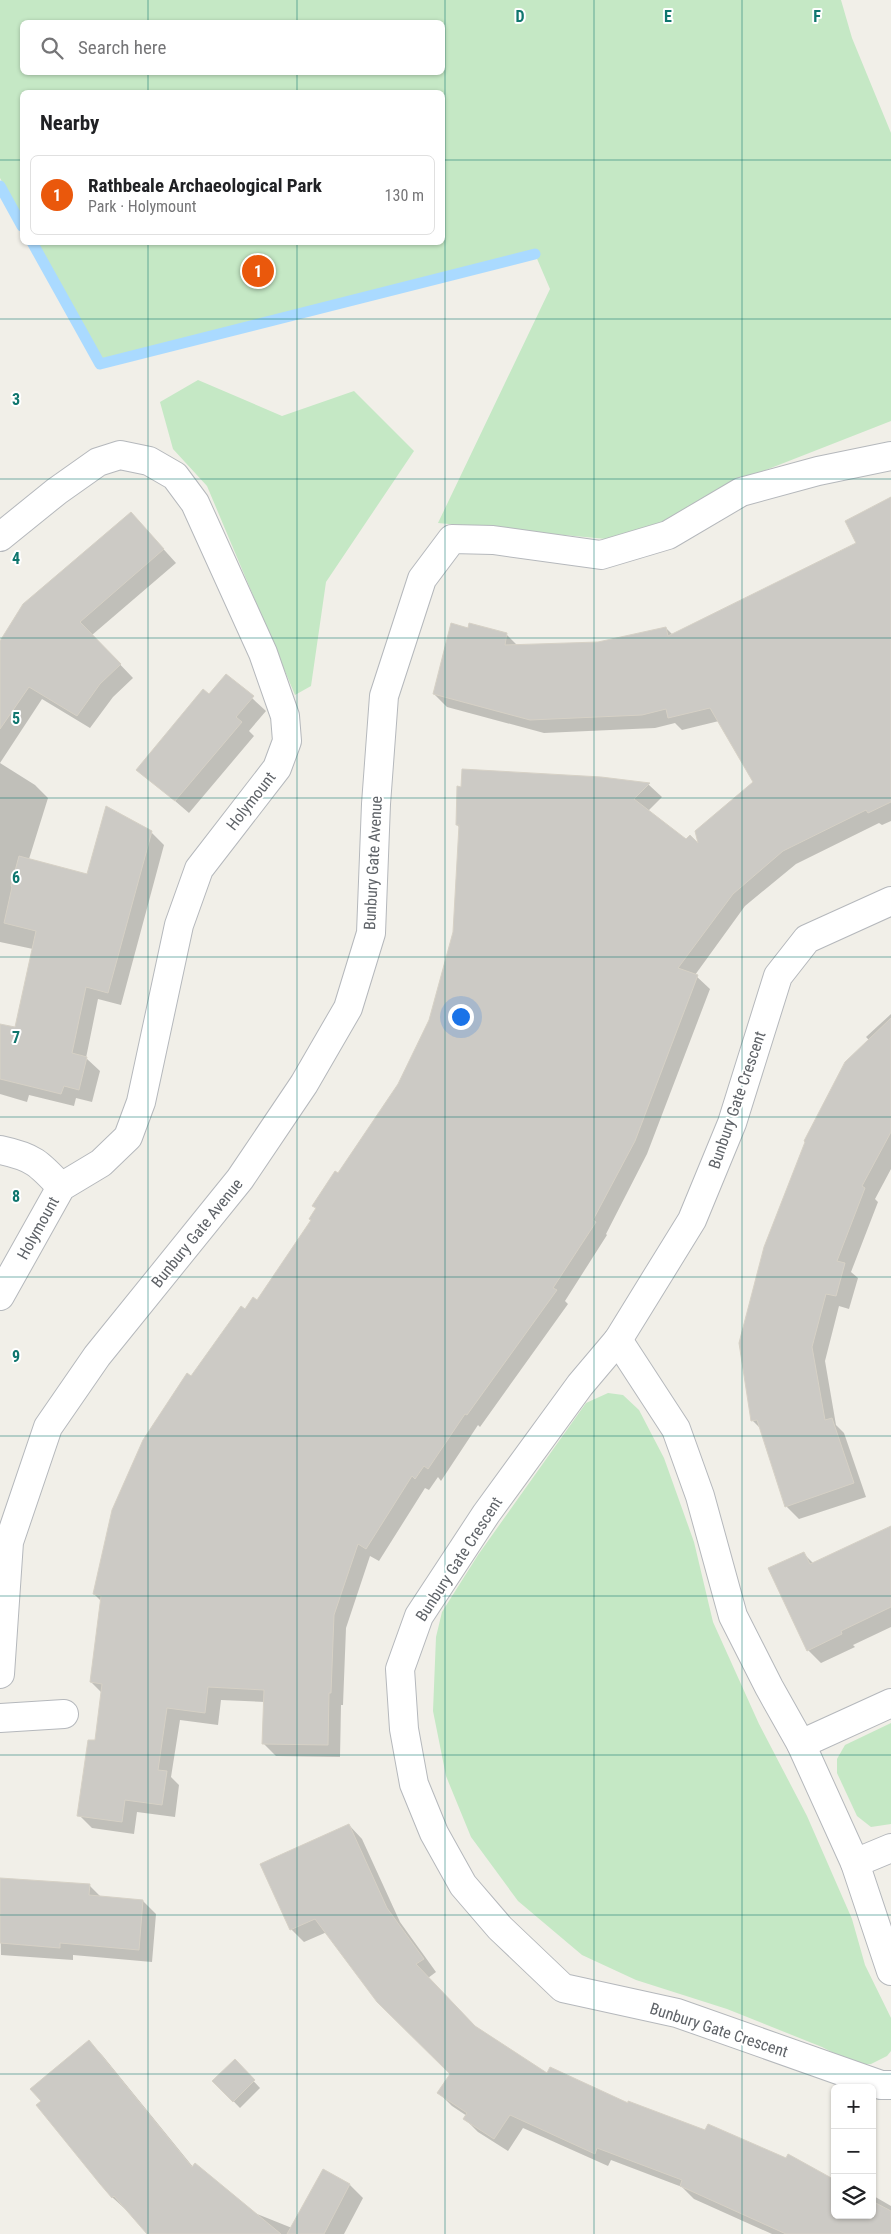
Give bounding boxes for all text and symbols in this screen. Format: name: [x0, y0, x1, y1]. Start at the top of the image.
text: D: [515, 7, 525, 26]
text: E: [664, 7, 672, 26]
text: F: [813, 7, 821, 26]
search box: [20, 20, 445, 75]
icon: search: [38, 34, 66, 62]
text: Search here: [78, 36, 166, 59]
text: Nearby: [40, 111, 99, 135]
text: Rathbeale Archaeological Park: [88, 174, 322, 197]
text: 1: [53, 186, 61, 205]
text: 130 m: [385, 186, 424, 205]
text: Park · Holymount: [88, 197, 196, 216]
pin: 1: [242, 252, 274, 290]
text: 3: [12, 390, 20, 409]
text: 4: [12, 549, 20, 568]
text: 5: [12, 709, 20, 728]
street label: Holymount: [222, 768, 280, 834]
street label: Bunbury Gate Avenue: [360, 795, 386, 931]
text: 6: [12, 868, 20, 887]
your location: [448, 1004, 474, 1030]
text: 7: [12, 1028, 20, 1047]
street label: Bunbury Gate Crescent: [705, 1028, 770, 1171]
street label: Bunbury Gate Avenue: [147, 1175, 247, 1291]
text: 8: [12, 1187, 20, 1206]
street label: Holymount: [13, 1193, 63, 1263]
text: 9: [12, 1347, 20, 1366]
street label: Bunbury Gate Crescent: [412, 1493, 506, 1625]
street label: Bunbury Gate Crescent: [647, 1999, 791, 2061]
map controls: [831, 2084, 876, 2219]
button: +: [831, 2084, 876, 2129]
button: −: [831, 2129, 876, 2174]
button: layers: [831, 2174, 876, 2219]

